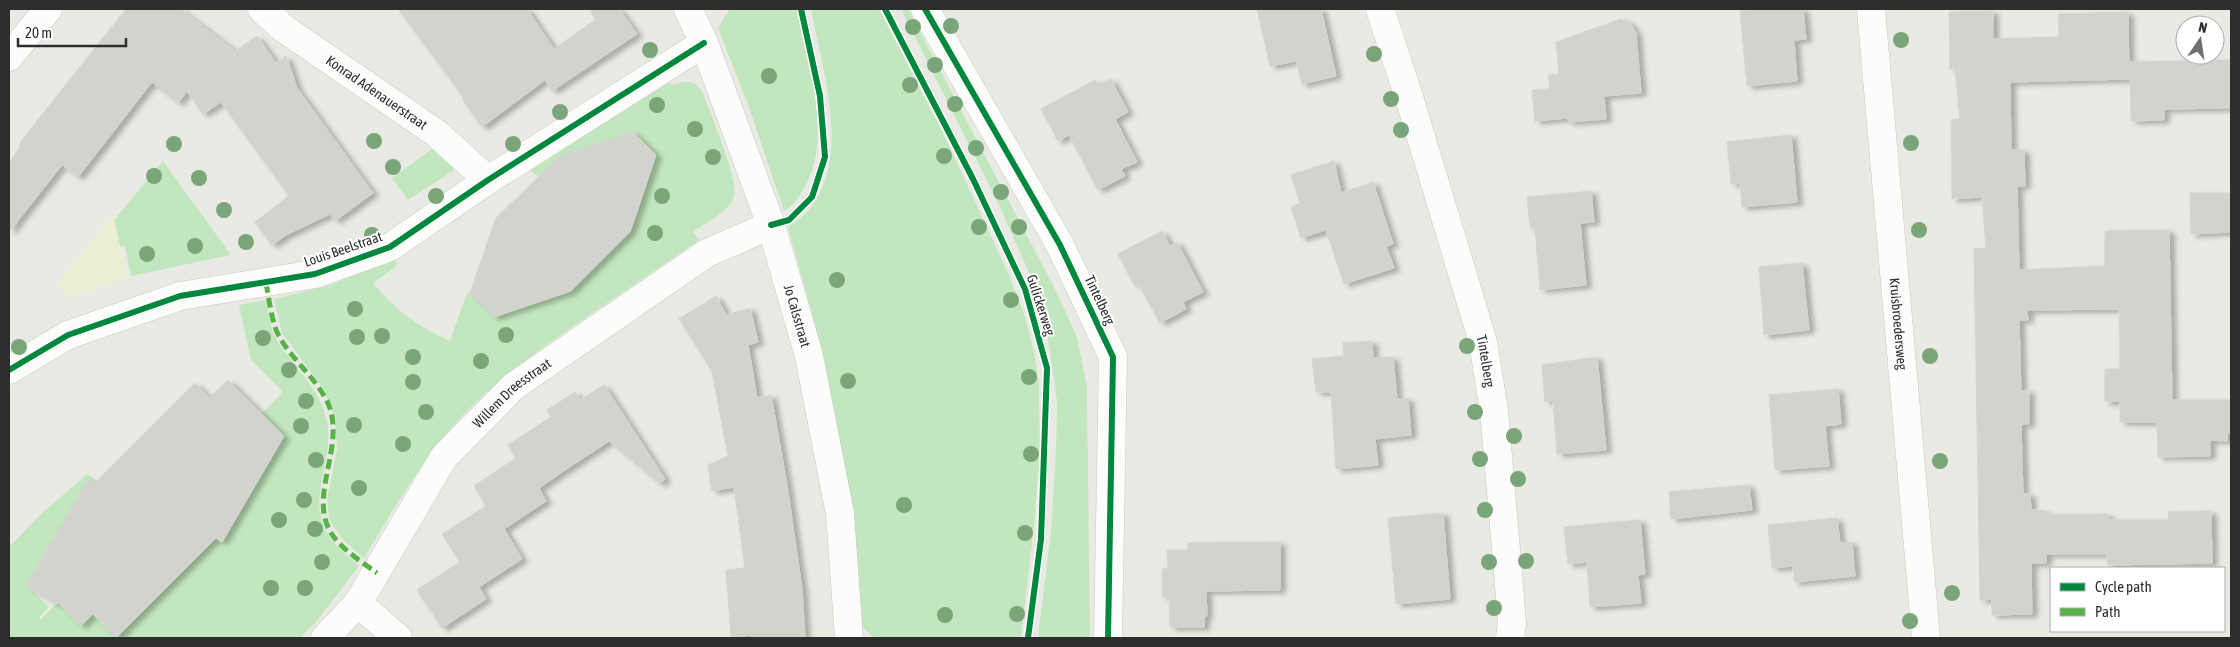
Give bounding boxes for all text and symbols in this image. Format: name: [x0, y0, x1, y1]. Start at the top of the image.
scale bar: [18, 15, 125, 47]
north arrow: [2175, 15, 2225, 65]
text: N: [2197, 19, 2209, 36]
text: 20 m: [25, 24, 52, 41]
street label: Konrad Adenauerstraat: [323, 52, 430, 133]
street label: Louis Beelstraat: [302, 228, 384, 270]
street label: Gulickerweg: [1024, 272, 1058, 338]
street label: Tintelberg: [1082, 273, 1118, 327]
street label: Kruisbroedersweg: [1887, 277, 1911, 370]
street label: Jo Calsstraat: [781, 283, 814, 349]
street label: Tintelberg: [1473, 333, 1498, 388]
street label: Willem Dreesstraat: [469, 355, 554, 431]
legend: [2050, 567, 2225, 632]
text: Cycle path: [2095, 578, 2152, 595]
text: Path: [2095, 603, 2121, 620]

